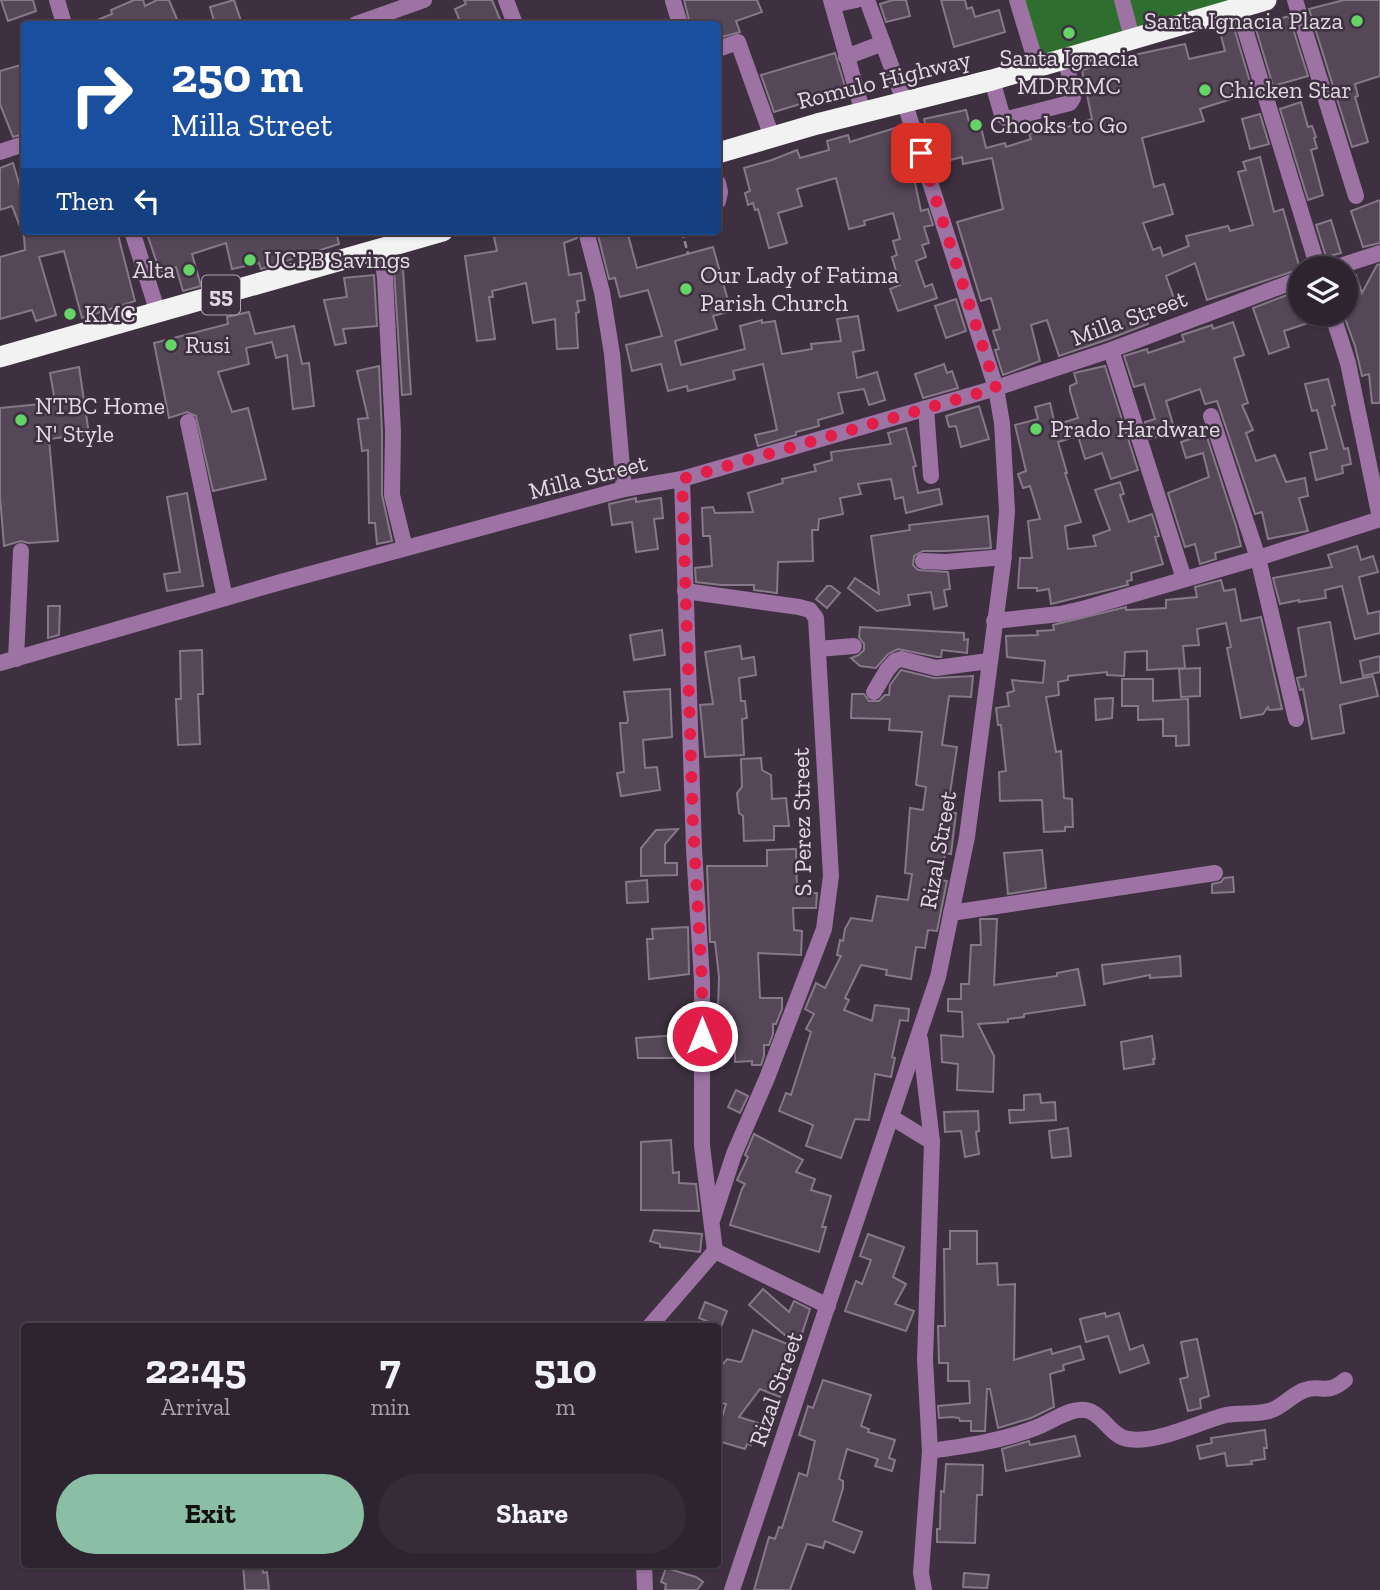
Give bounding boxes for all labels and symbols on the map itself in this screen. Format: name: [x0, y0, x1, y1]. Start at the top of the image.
place label: Santa Ignacia Plaza: [1144, 6, 1343, 35]
marker: Santa Ignacia Plaza: [1349, 13, 1365, 29]
marker: Santa Ignacia MDRRMC: [1061, 25, 1077, 41]
place label: Santa Ignacia MDRRMC: [999, 43, 1139, 100]
street label: Romulo Highway: [794, 44, 974, 115]
place label: Chicken Star: [1219, 75, 1352, 104]
marker: Chicken Star: [1197, 82, 1213, 98]
place label: Chooks to Go: [990, 110, 1128, 139]
marker: Chooks to Go: [968, 117, 984, 133]
pin: [891, 123, 951, 183]
place label: UCPB Savings: [264, 245, 410, 274]
marker: UCPB Savings: [242, 252, 258, 268]
place label: Alta: [133, 255, 175, 284]
place label: Our Lady of Fatima Parish Church: [700, 260, 899, 317]
marker: Alta: [181, 262, 197, 278]
road number: 55: [202, 276, 240, 314]
marker: Our Lady of Fatima Parish Church: [678, 281, 694, 297]
street label: Milla Street: [1067, 283, 1191, 352]
place label: KMC: [84, 299, 136, 328]
marker: KMC: [62, 306, 78, 322]
place label: Rusi: [185, 330, 231, 359]
marker: Rusi: [163, 337, 179, 353]
place label: NTBC Home N' Style: [35, 391, 165, 448]
marker: NTBC Home N' Style: [13, 412, 29, 428]
place label: Prado Hardware: [1050, 414, 1220, 443]
marker: Prado Hardware: [1028, 421, 1044, 437]
street label: Milla Street: [526, 448, 650, 505]
street label: S. Perez Street: [786, 747, 817, 897]
street label: Rizal Street: [913, 789, 962, 911]
position arrow: [665, 999, 739, 1073]
street label: Rizal Street: [742, 1328, 809, 1450]

